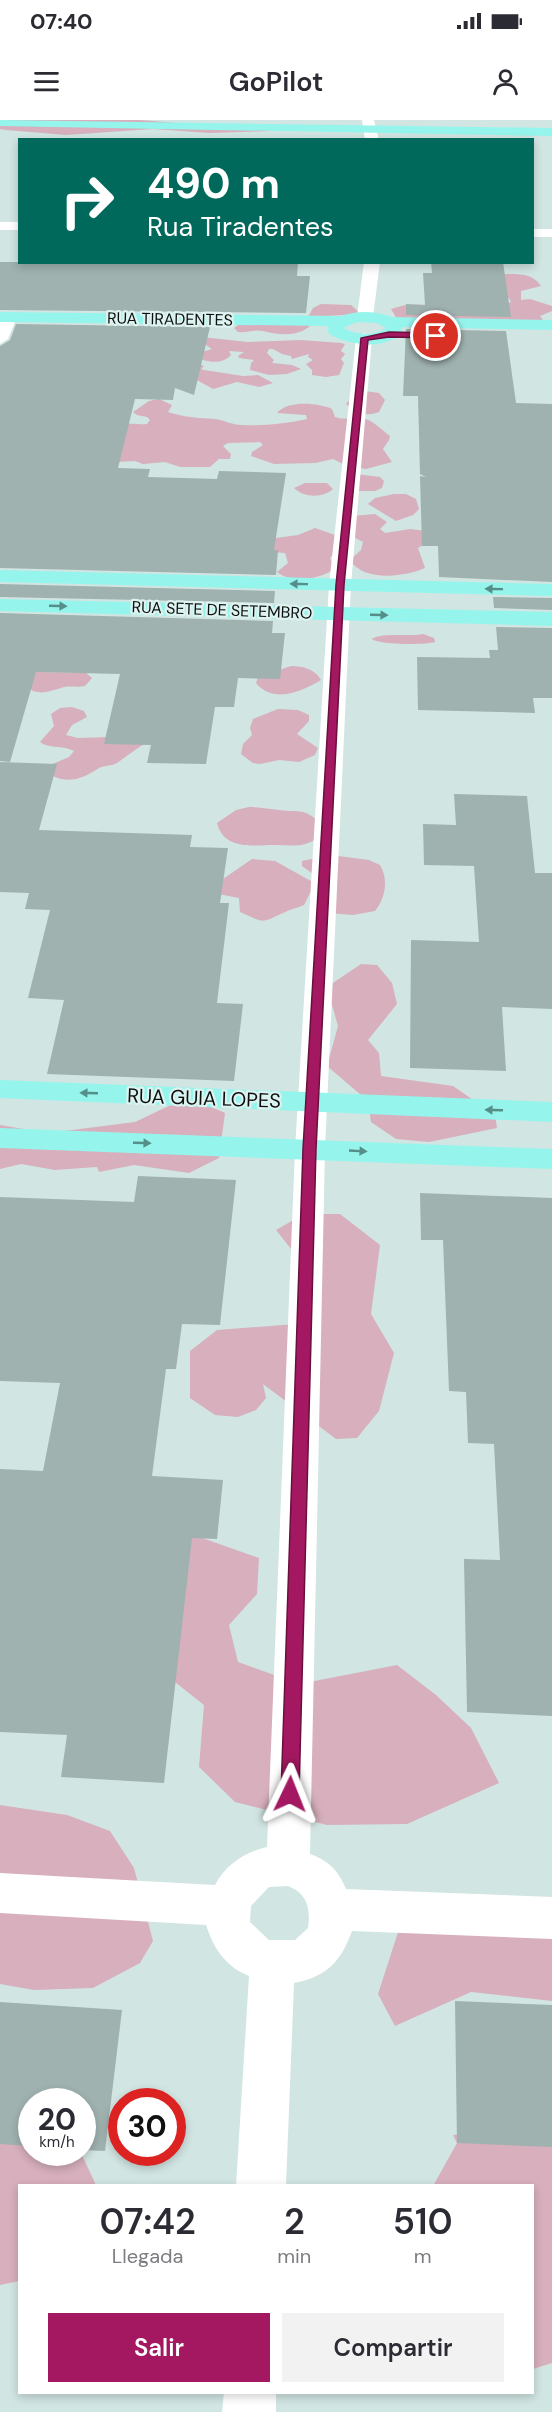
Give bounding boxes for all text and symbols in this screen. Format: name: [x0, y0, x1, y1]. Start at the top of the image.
text: 07:40: [30, 7, 93, 36]
text: GoPilot: [229, 64, 323, 99]
icon: menu: [30, 65, 63, 98]
icon: person: [489, 65, 522, 98]
text: 490 m: [147, 156, 280, 211]
icon: right: [48, 162, 126, 240]
text: Rua Tiradentes: [147, 209, 334, 244]
street label: RUA TIRADENTES: [107, 307, 233, 331]
pin: [410, 310, 461, 361]
icon: arrive: [419, 319, 452, 352]
one-way arrow: [289, 579, 308, 588]
one-way arrow: [484, 584, 503, 593]
street label: RUA SETE DE SETEMBRO: [131, 596, 313, 624]
one-way arrow: [49, 601, 68, 611]
one-way arrow: [370, 610, 389, 619]
street label: RUA GUIA LOPES: [127, 1082, 281, 1114]
one-way arrow: [79, 1088, 98, 1098]
one-way arrow: [484, 1105, 503, 1114]
one-way arrow: [133, 1138, 152, 1147]
one-way arrow: [349, 1146, 368, 1155]
position arrow: [258, 1762, 322, 1826]
speed limit sign: 30: [108, 2088, 186, 2166]
text: 20: [38, 2100, 76, 2139]
text: km/h: [39, 2132, 75, 2152]
text: 07:42: [99, 2198, 196, 2245]
text: 2: [284, 2198, 305, 2245]
text: 510: [393, 2198, 453, 2245]
text: Llegada: [112, 2243, 184, 2269]
text: min: [277, 2243, 311, 2269]
text: m: [414, 2243, 432, 2269]
button: Salir: [48, 2313, 270, 2382]
button: Compartir: [282, 2313, 504, 2382]

